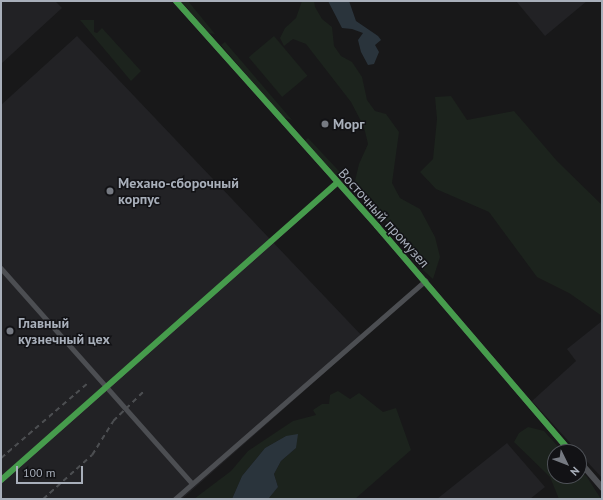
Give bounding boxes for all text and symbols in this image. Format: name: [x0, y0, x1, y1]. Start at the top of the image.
place label: Морг: [333, 116, 365, 132]
marker: Морг: [320, 119, 330, 129]
street label: Восточный промузел: [335, 165, 433, 271]
place label: Механо-сборочный корпус: [118, 175, 239, 208]
marker: Механо-сборочный корпус: [105, 186, 115, 196]
place label: Главный кузнечный цех: [18, 315, 110, 348]
marker: Главный кузнечный цех: [5, 326, 15, 336]
north arrow: [547, 444, 587, 484]
scale bar: [18, 458, 85, 484]
text: N: [567, 464, 583, 479]
text: 100 m: [23, 465, 56, 480]

